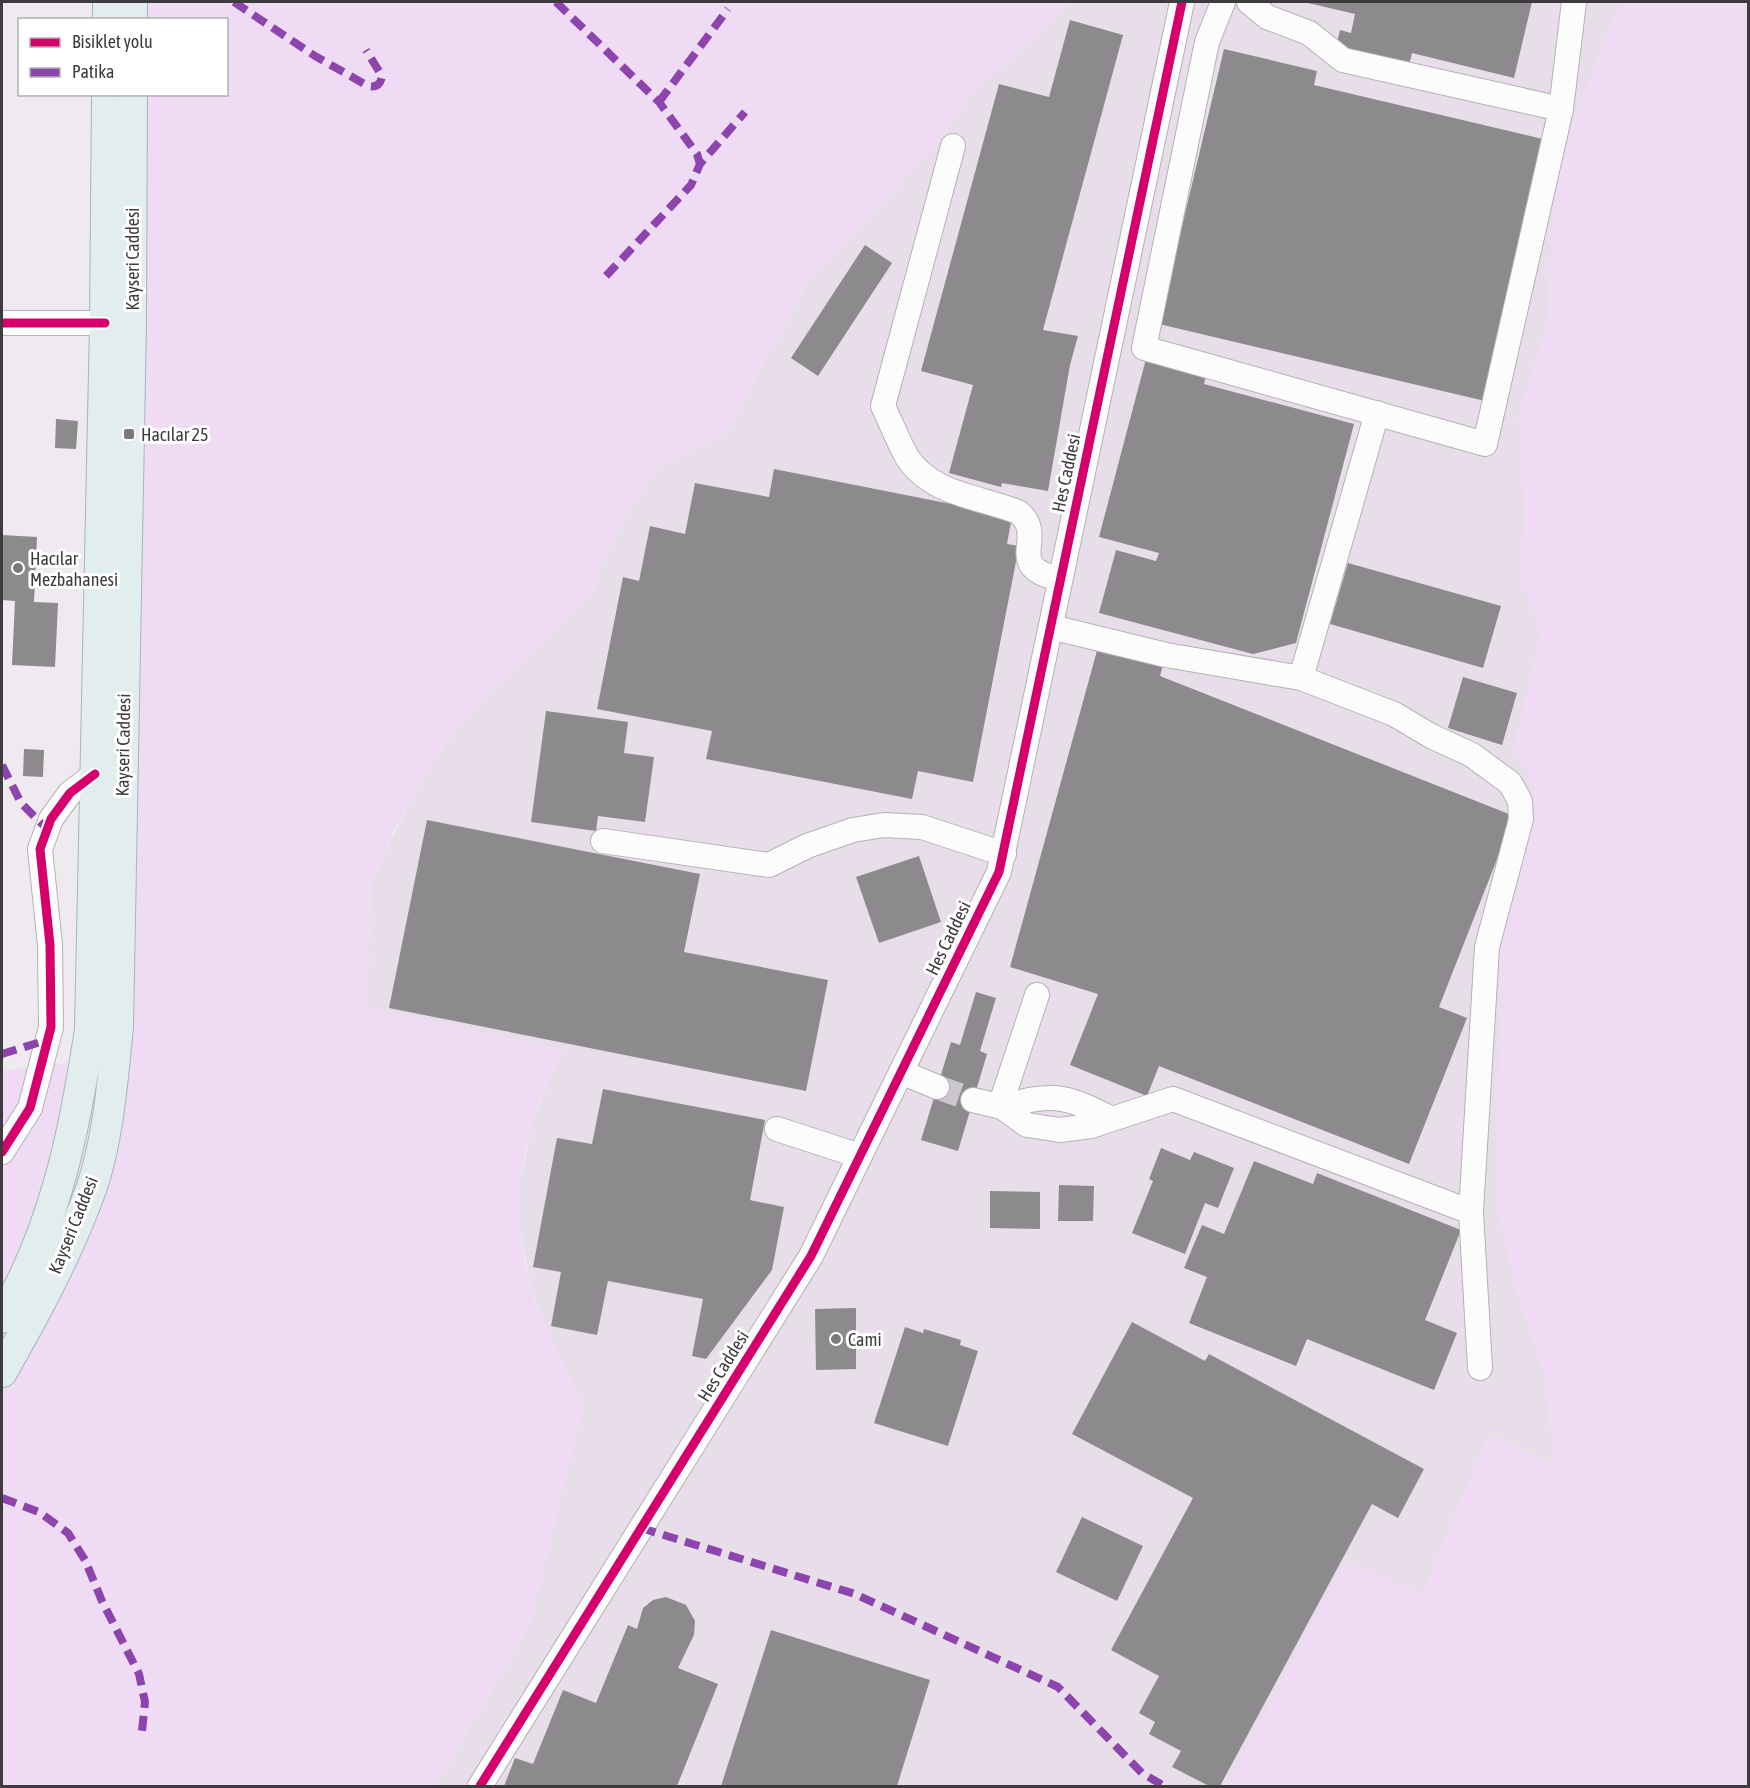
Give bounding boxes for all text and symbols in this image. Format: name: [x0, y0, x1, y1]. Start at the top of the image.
legend: [18, 18, 228, 96]
text: Bisiklet yolu: [72, 31, 153, 52]
text: Patika: [72, 61, 114, 82]
street label: Kayseri Caddesi: [122, 208, 143, 310]
place label: Hacılar 25: [141, 424, 208, 445]
marker: Hacılar 25: [122, 427, 136, 441]
street label: Hes Caddesi: [1047, 432, 1085, 514]
place label: Hacılar Mezbahanesi: [30, 548, 118, 590]
marker: Hacılar Mezbahanesi: [11, 561, 25, 575]
street label: Kayseri Caddesi: [112, 693, 134, 797]
street label: Hes Caddesi: [921, 898, 975, 978]
street label: Kayseri Caddesi: [44, 1173, 102, 1277]
street label: Hes Caddesi: [693, 1327, 753, 1405]
place label: Cami: [848, 1329, 882, 1350]
marker: Cami: [829, 1332, 843, 1346]

